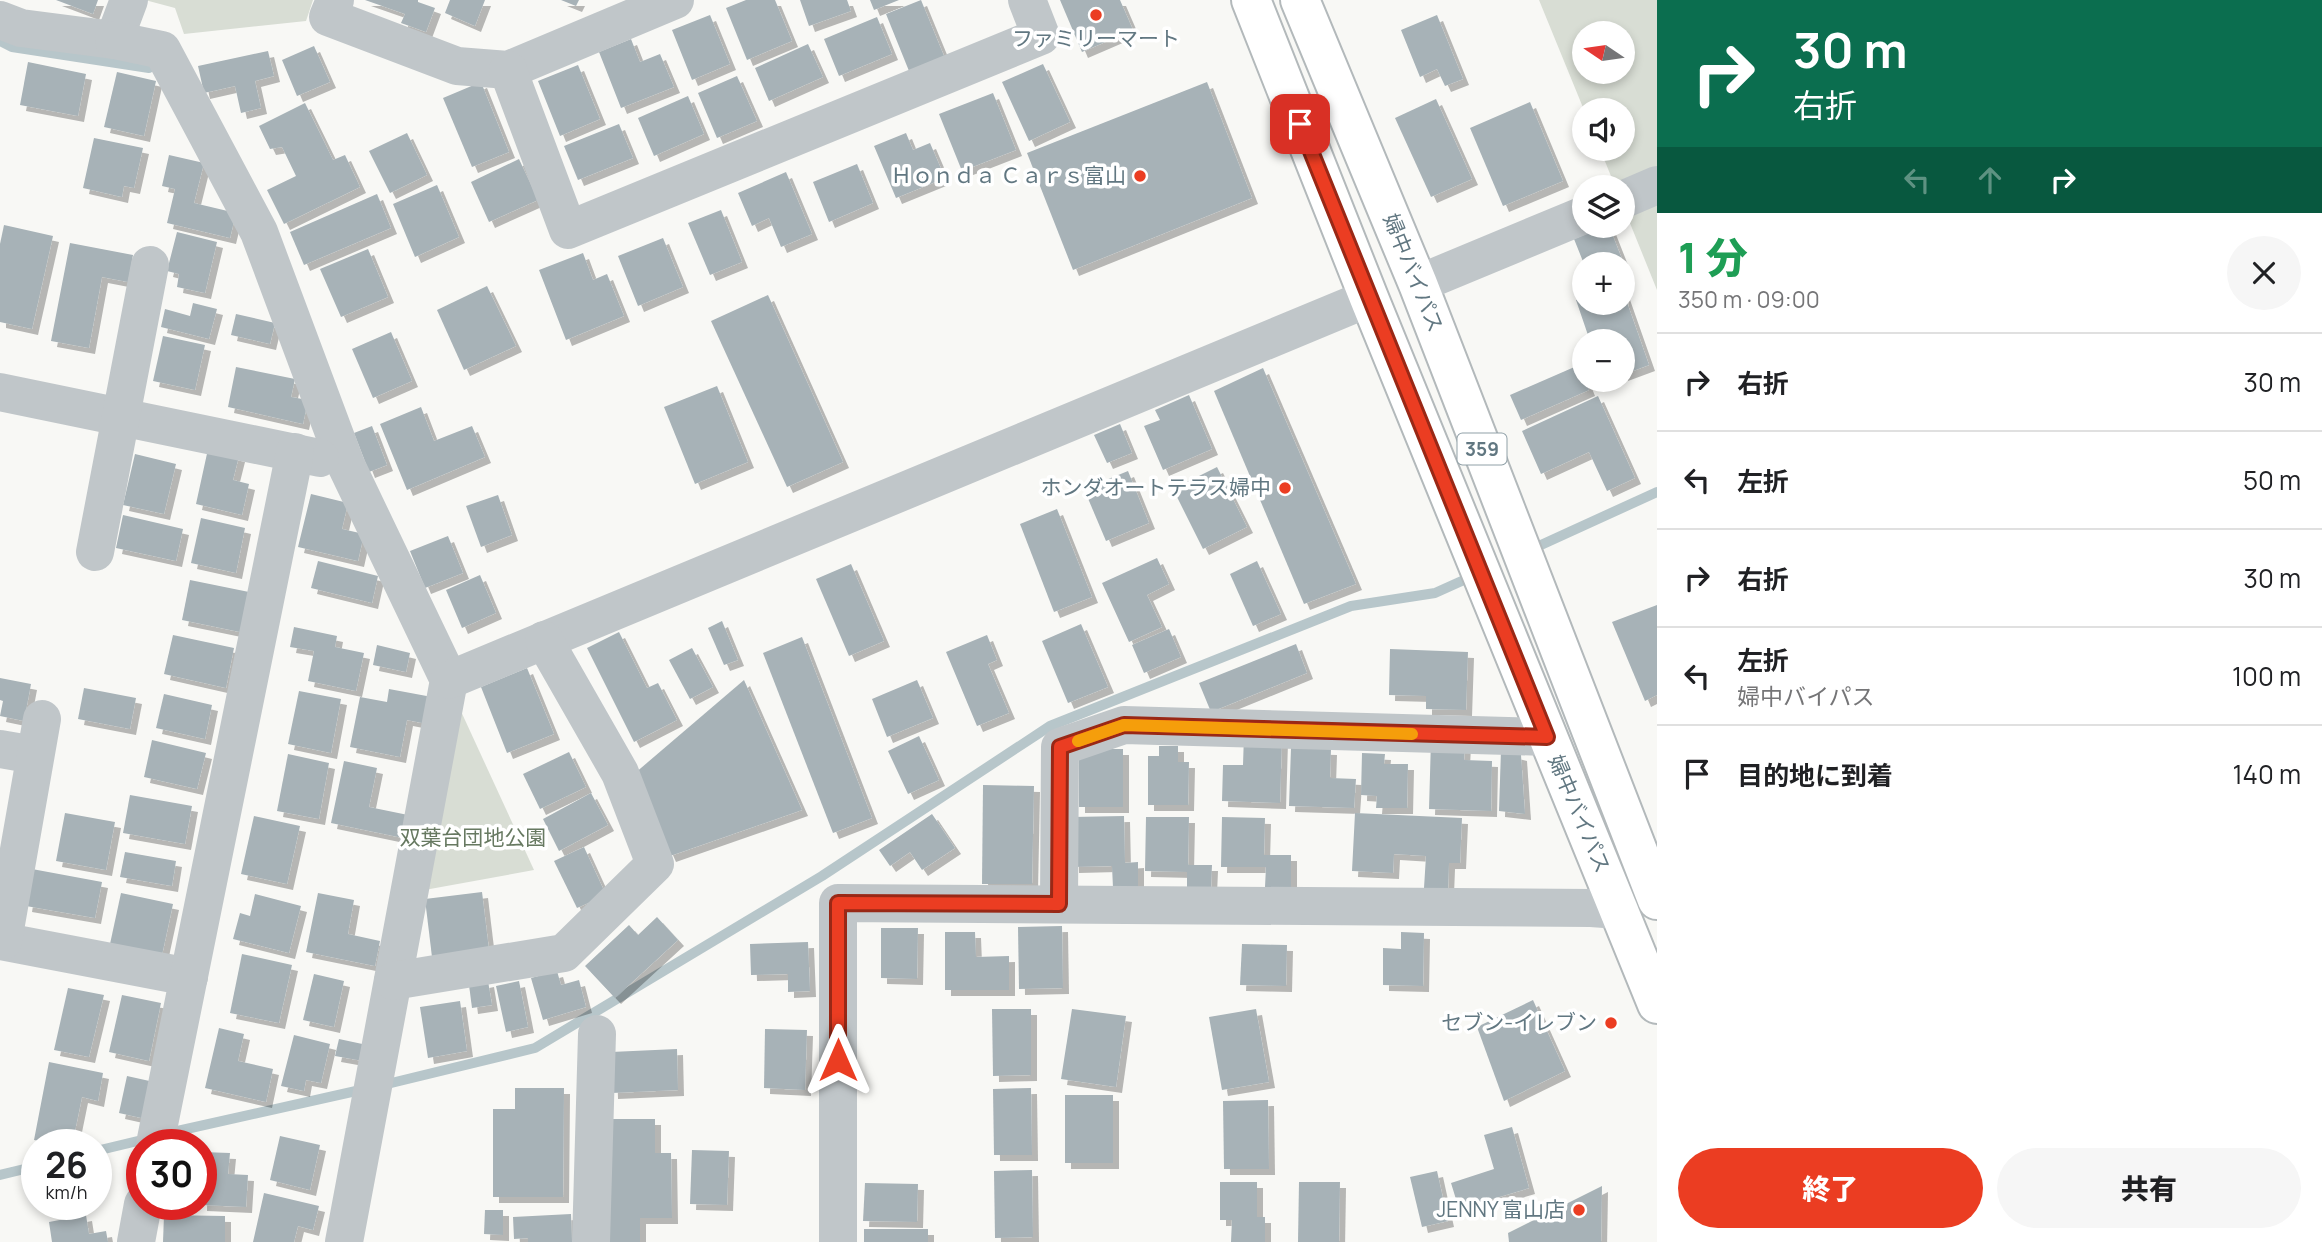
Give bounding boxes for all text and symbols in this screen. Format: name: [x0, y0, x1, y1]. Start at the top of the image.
marker: ファミリーマート: [1088, 7, 1104, 23]
text: 30 m: [1793, 16, 1908, 83]
north arrow: [1572, 21, 1634, 84]
map controls: [1572, 21, 1635, 392]
place label: ファミリーマート: [1012, 24, 1180, 52]
icon: right: [1678, 28, 1769, 119]
text: 右折: [1793, 83, 1857, 127]
pin: [1270, 94, 1330, 154]
button: sound: [1572, 98, 1635, 161]
icon: arrive: [1281, 105, 1319, 143]
place label: Ｈｏｎｄａ Ｃａｒｓ富山: [891, 161, 1126, 189]
icon: left: [1898, 161, 1936, 199]
icon: ahead: [1971, 161, 2009, 199]
icon: right: [2044, 161, 2082, 199]
marker: Ｈｏｎｄａ Ｃａｒｓ富山: [1132, 168, 1148, 184]
button: layers: [1572, 175, 1635, 238]
street label: 婦中バイパス: [1377, 209, 1450, 336]
text: 1 分: [1678, 228, 1747, 286]
button: close: [2227, 236, 2301, 310]
button: +: [1572, 252, 1635, 315]
text: 350 m · 09:00: [1678, 283, 1820, 315]
button: −: [1572, 329, 1635, 392]
icon: right: [1678, 363, 1716, 401]
text: 30 m: [2244, 364, 2301, 400]
text: 右折: [1737, 365, 1789, 401]
road number: 359: [1458, 433, 1506, 464]
icon: left: [1678, 461, 1716, 499]
text: 50 m: [2243, 462, 2301, 498]
text: 左折: [1737, 463, 1789, 499]
place label: ホンダオートテラス婦中: [1040, 473, 1271, 501]
marker: ホンダオートテラス婦中: [1277, 480, 1293, 496]
icon: right: [1678, 559, 1716, 597]
text: 30 m: [2244, 560, 2301, 596]
text: 右折: [1737, 561, 1789, 597]
text: 左折: [1737, 642, 1789, 678]
icon: left: [1678, 657, 1716, 695]
text: 100 m: [2232, 658, 2301, 694]
text: 婦中バイパス: [1737, 680, 1875, 712]
street label: 婦中バイパス: [1542, 750, 1617, 877]
icon: arrive: [1678, 755, 1716, 793]
text: 140 m: [2232, 756, 2301, 792]
text: 目的地に到着: [1737, 757, 1893, 793]
park label: 双葉台団地公園: [400, 823, 547, 851]
place label: セブン-イレブン: [1441, 1008, 1597, 1036]
marker: セブン-イレブン: [1603, 1015, 1619, 1031]
position arrow: [801, 1023, 875, 1097]
speed limit sign: 30: [126, 1129, 217, 1220]
text: 26: [45, 1141, 88, 1189]
button: 終了: [1678, 1148, 1983, 1228]
button: 共有: [1997, 1148, 2301, 1228]
text: km/h: [46, 1180, 87, 1204]
place label: JENNY 富山店: [1437, 1195, 1565, 1223]
marker: JENNY 富山店: [1571, 1202, 1587, 1218]

